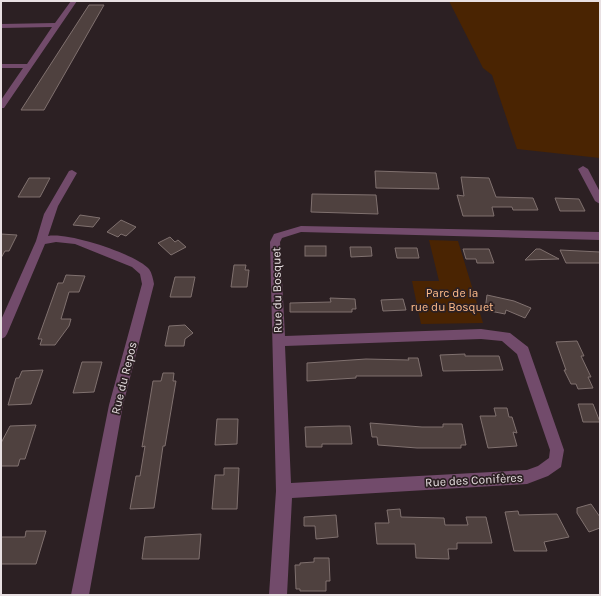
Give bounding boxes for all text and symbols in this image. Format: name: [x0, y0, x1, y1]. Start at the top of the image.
street label: Rue du Bosquet: [269, 246, 285, 333]
park label: Parc de la rue du Bosquet: [410, 286, 494, 314]
street label: Rue du Repos: [108, 340, 140, 416]
street label: Rue des Conifères: [425, 470, 523, 490]

